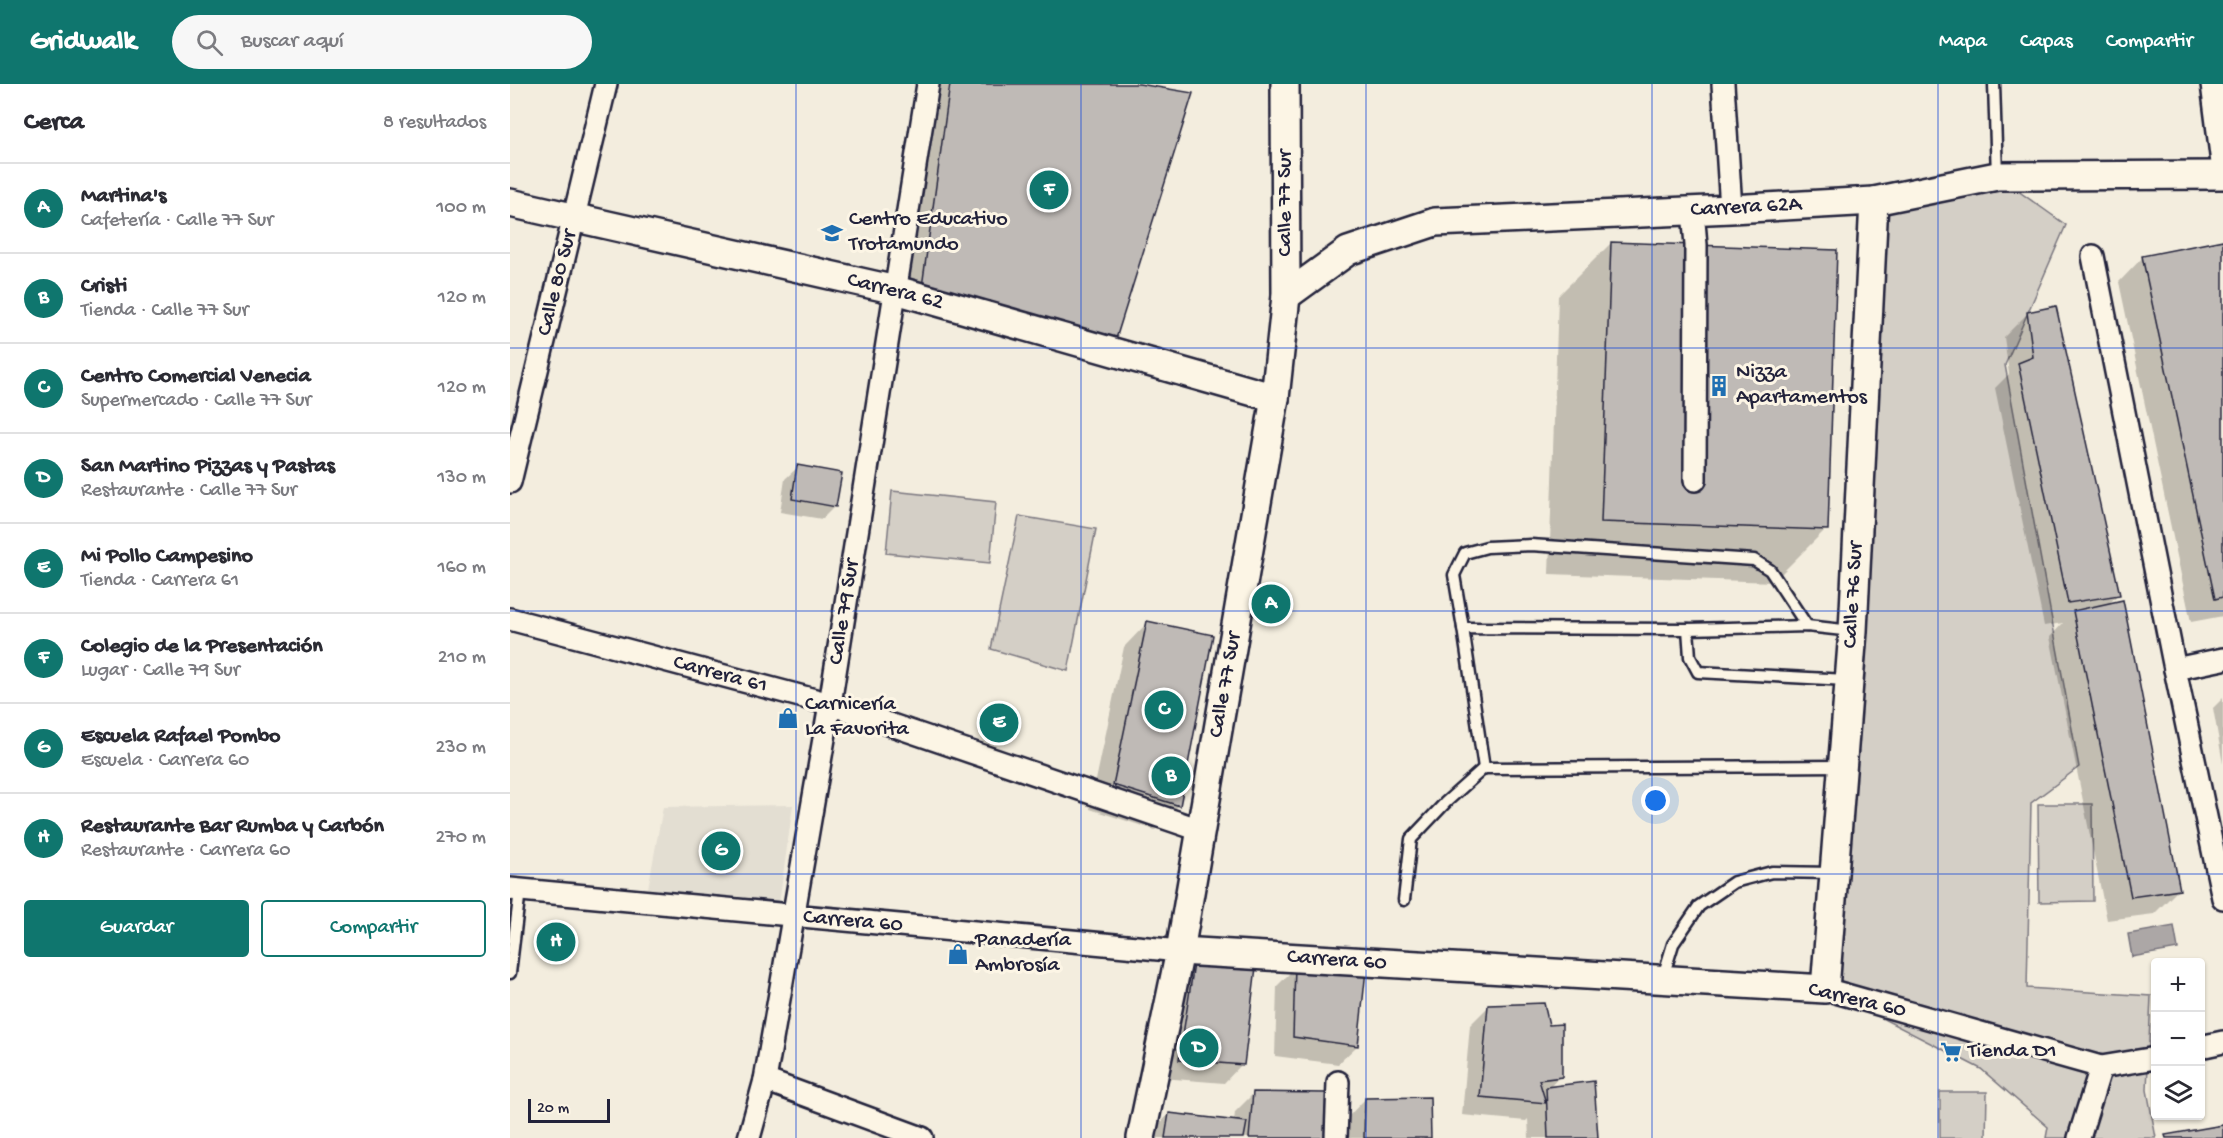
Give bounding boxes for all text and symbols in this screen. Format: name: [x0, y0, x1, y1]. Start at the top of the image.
search box: [172, 15, 592, 69]
text: Gridwalk: [30, 26, 136, 59]
icon: search: [193, 26, 226, 59]
text: Buscar aquí: [241, 29, 344, 55]
text: Mapa: [1939, 30, 1987, 55]
text: Capas: [2020, 30, 2073, 55]
text: Compartir: [2106, 30, 2193, 55]
text: Cerca: [24, 108, 84, 139]
text: 8 resultados: [383, 112, 486, 135]
street label: Calle 77 Sur: [1273, 147, 1299, 256]
pin: F: [1030, 168, 1068, 212]
text: Martina's: [81, 184, 166, 210]
street label: Carrera 62A: [1690, 192, 1803, 224]
text: A: [38, 197, 49, 220]
text: 100 m: [436, 197, 486, 220]
place label: Centro Educativo Trotamundo: [847, 207, 1008, 258]
text: Cafetería · Calle 77 Sur: [81, 210, 273, 233]
school or university icon: Centro Educativo Trotamundo: [820, 221, 844, 245]
street label: Calle 80 Sur: [532, 225, 584, 339]
street label: Carrera 62: [844, 268, 946, 317]
text: Cristi: [81, 274, 127, 300]
text: B: [38, 287, 49, 310]
text: 120 m: [438, 287, 486, 310]
text: Tienda · Calle 77 Sur: [81, 300, 249, 323]
place label: Nizza Apartamentos: [1736, 360, 1868, 411]
text: Centro Comercial Venecia: [81, 364, 311, 390]
building icon: Nizza Apartamentos: [1707, 374, 1731, 398]
text: C: [38, 377, 49, 400]
text: 120 m: [438, 377, 486, 400]
text: Supermercado · Calle 77 Sur: [81, 390, 311, 413]
text: San Martino Pizzas y Pastas: [81, 454, 335, 480]
text: D: [37, 467, 50, 490]
text: 130 m: [437, 467, 486, 490]
text: Restaurante · Calle 77 Sur: [81, 480, 297, 503]
street label: Calle 76 Sur: [1838, 539, 1870, 649]
text: Mi Pollo Campesino: [81, 544, 253, 570]
street label: Calle 79 Sur: [824, 555, 867, 667]
text: E: [37, 557, 50, 580]
text: 160 m: [437, 557, 486, 580]
text: Tienda · Carrera 61: [81, 570, 239, 593]
pin: A: [1252, 582, 1290, 626]
street label: Calle 77 Sur: [1204, 628, 1248, 740]
text: Colegio de la Presentación: [81, 634, 323, 660]
text: F: [38, 647, 49, 670]
text: 210 m: [438, 647, 486, 670]
street label: Carrera 61: [670, 650, 770, 700]
text: Lugar · Calle 79 Sur: [81, 660, 240, 683]
pin: C: [1144, 688, 1184, 732]
place label: Carnicería La Favorita: [805, 692, 910, 743]
pin: E: [980, 700, 1018, 746]
shop icon: Carnicería La Favorita: [776, 706, 800, 730]
text: Escuela Rafael Pombo: [81, 724, 281, 750]
text: G: [37, 737, 50, 760]
text: 230 m: [436, 737, 486, 760]
text: Escuela · Carrera 60: [81, 750, 249, 773]
pin: B: [1152, 754, 1190, 798]
your location: [1641, 786, 1670, 815]
text: Restaurante Bar Rumba y Carbón: [81, 814, 384, 840]
text: H: [38, 827, 49, 850]
text: 270 m: [436, 827, 486, 850]
pin: G: [702, 828, 740, 873]
text: Restaurante · Carrera 60: [81, 840, 291, 863]
button: Guardar: [24, 900, 249, 957]
button: Compartir: [261, 900, 486, 957]
street label: Carrera 60: [802, 905, 904, 939]
pin: H: [536, 920, 576, 964]
place label: Panadería Ambrosía: [974, 928, 1072, 979]
shop icon: Panadería Ambrosía: [946, 942, 970, 966]
street label: Carrera 60: [1286, 945, 1388, 977]
map controls: [2151, 958, 2205, 1120]
button: +: [2151, 958, 2205, 1012]
street label: Carrera 60: [1805, 977, 1909, 1025]
button: −: [2151, 1012, 2205, 1066]
pin: D: [1180, 1026, 1218, 1070]
place label: Tienda D1: [1966, 1039, 2057, 1065]
supermarket icon: Tienda D1: [1939, 1040, 1963, 1064]
button: layers: [2151, 1066, 2205, 1120]
scale bar: [528, 1096, 610, 1124]
text: 20 m: [537, 1100, 569, 1119]

